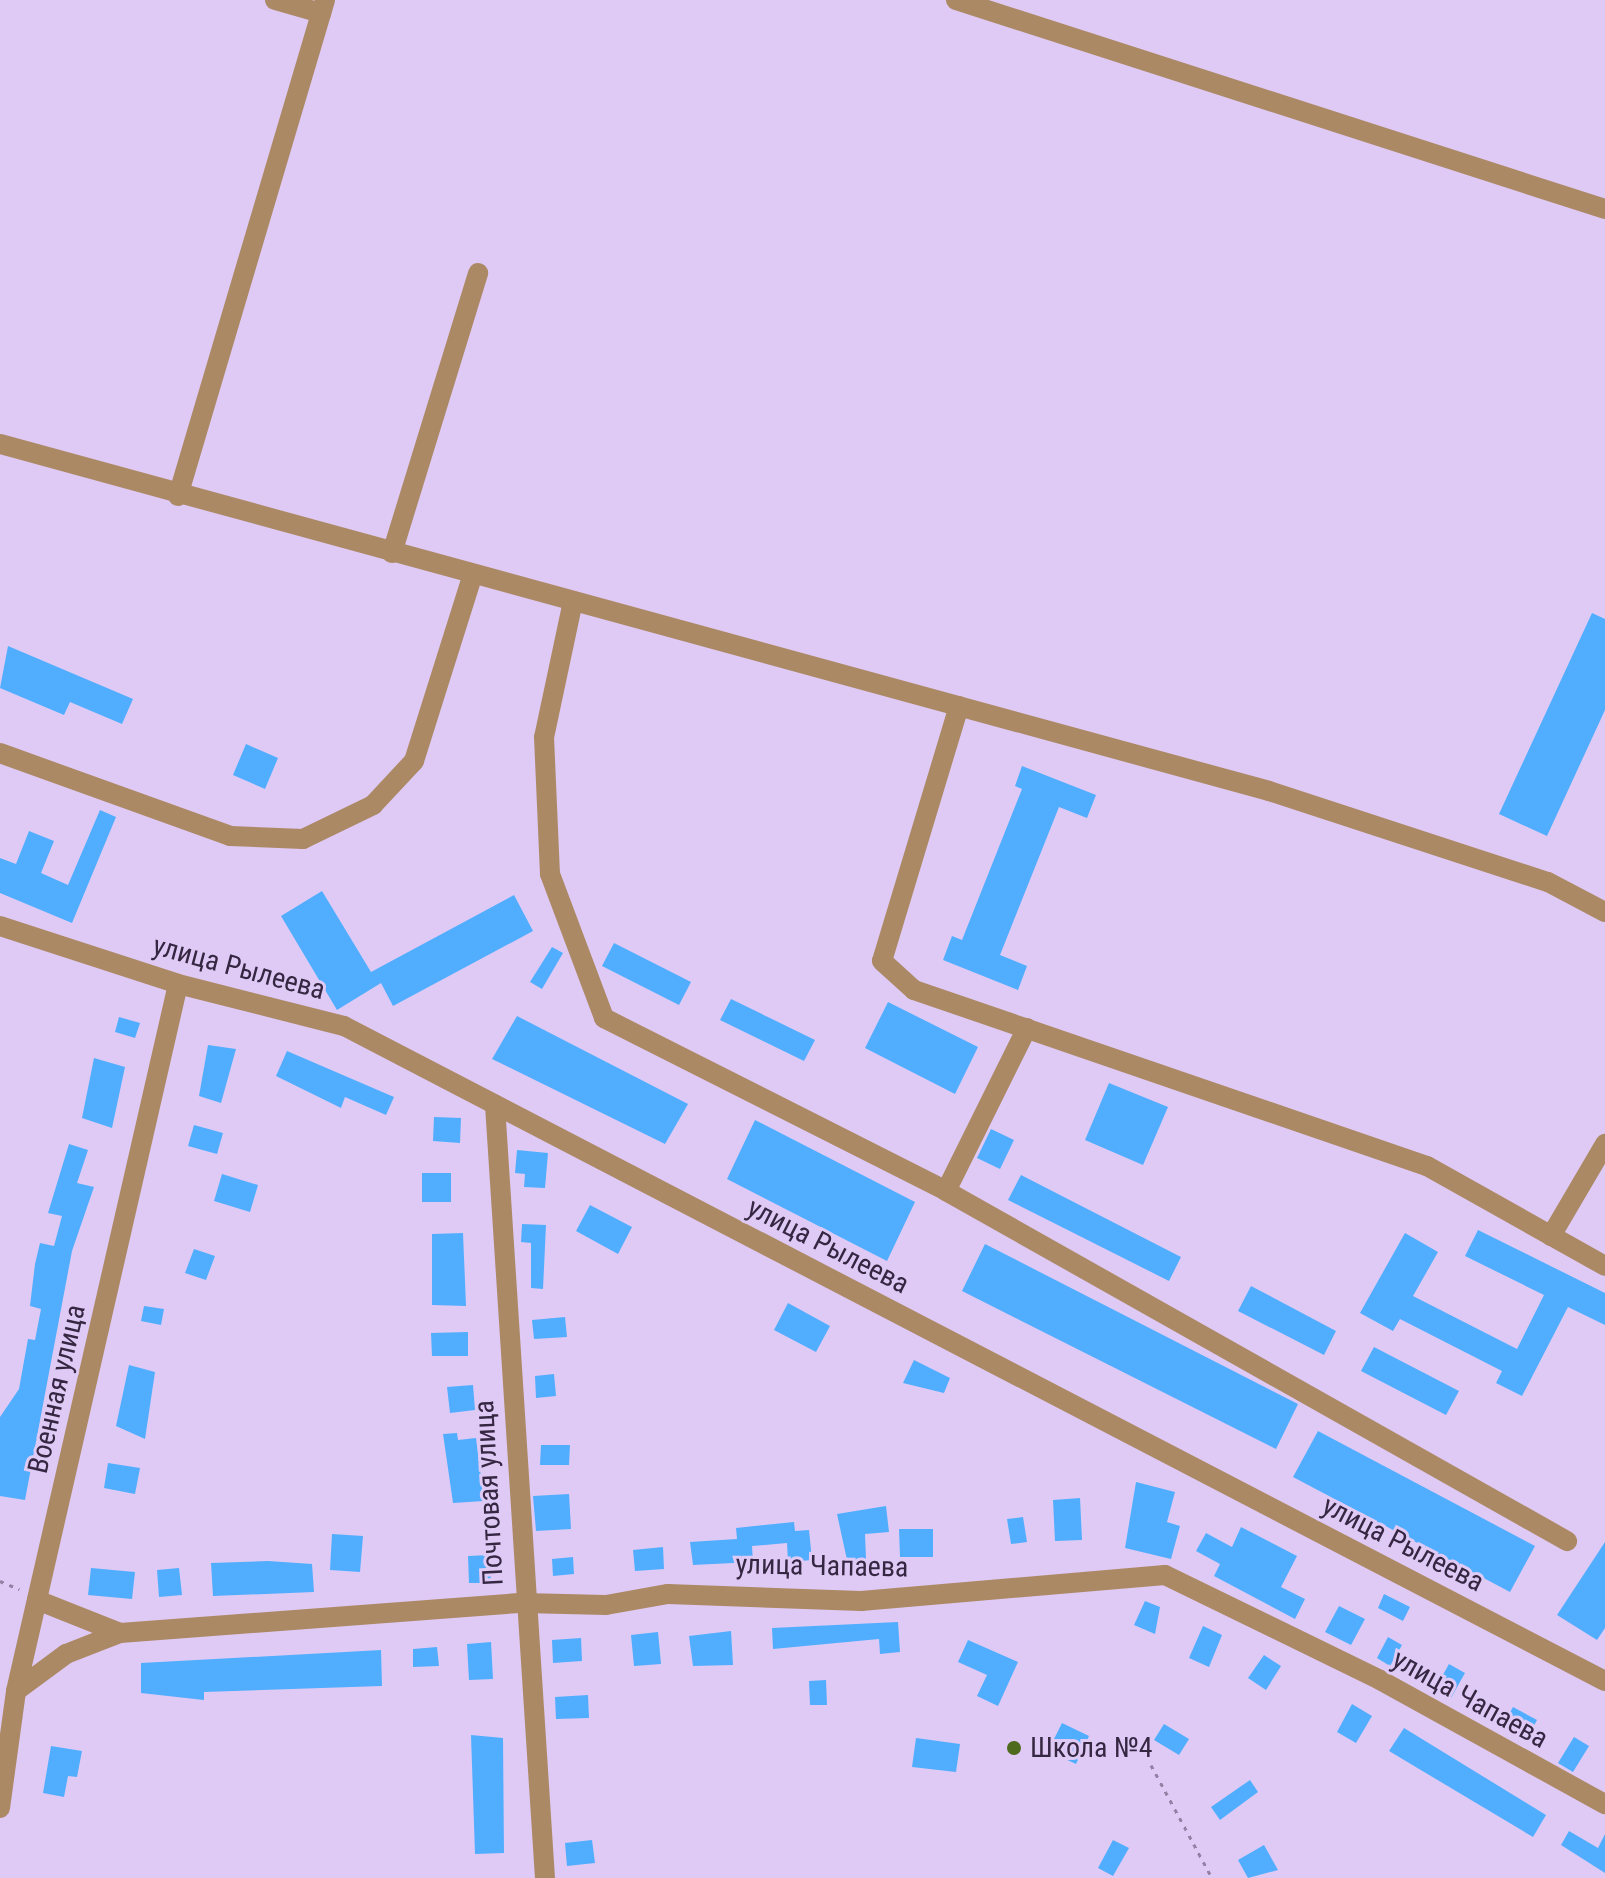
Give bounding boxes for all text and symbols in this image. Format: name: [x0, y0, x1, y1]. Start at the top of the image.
street label: улица Рылеева: [149, 929, 329, 1007]
street label: улица Рылеева: [742, 1191, 914, 1301]
street label: Военная улица: [21, 1301, 93, 1477]
street label: Почтовая улица: [467, 1400, 511, 1586]
street label: улица Рылеева: [1317, 1489, 1489, 1599]
street label: улица Чапаева: [735, 1548, 909, 1584]
street label: улица Чапаева: [1386, 1642, 1554, 1756]
place label: Школа №4: [1030, 1731, 1153, 1765]
marker: Школа №4: [1005, 1739, 1023, 1757]

